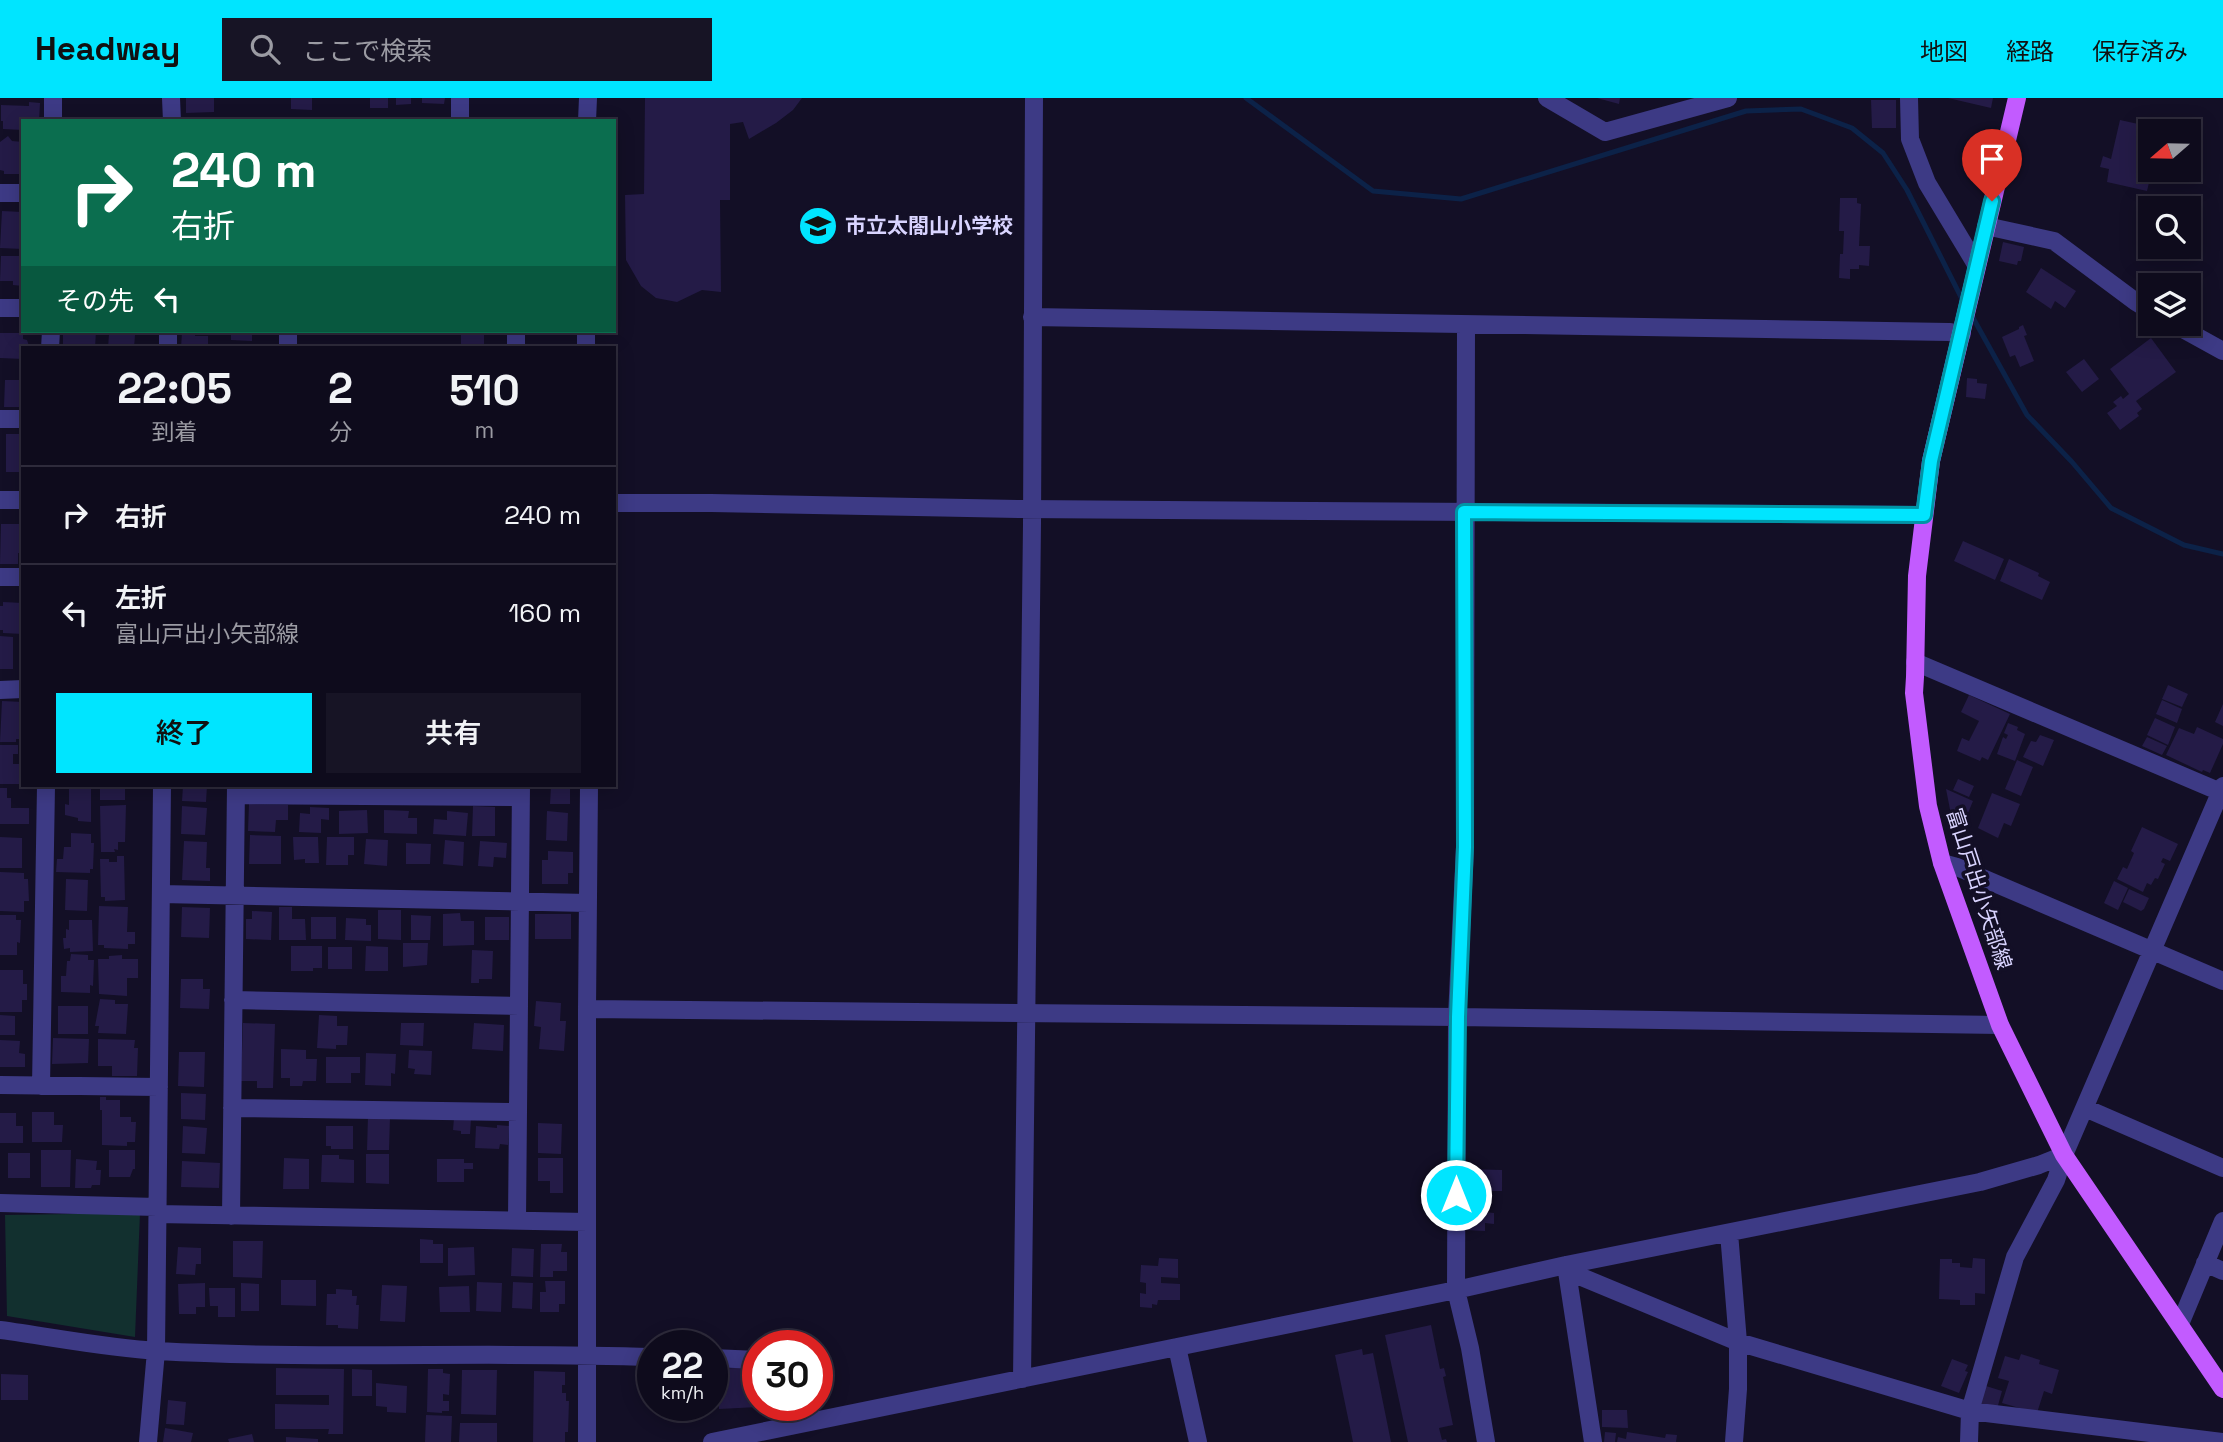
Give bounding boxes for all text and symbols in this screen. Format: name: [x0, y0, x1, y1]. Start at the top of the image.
search box: [222, 18, 712, 81]
text: Headway: [35, 28, 180, 70]
icon: search: [246, 30, 284, 68]
text: ここで検索: [302, 34, 432, 68]
text: 地図: [1920, 36, 1968, 67]
text: 経路: [2006, 36, 2054, 67]
text: 保存済み: [2092, 36, 2188, 67]
north arrow: [2138, 119, 2202, 182]
map controls: [2138, 119, 2201, 336]
pin: [1962, 129, 2022, 201]
text: 240 m: [171, 139, 317, 201]
icon: arrive: [1973, 140, 2011, 178]
icon: right: [56, 147, 147, 238]
button: search: [2138, 196, 2201, 259]
school or university icon: 市立太閤山小学校: [797, 205, 839, 247]
text: 右折: [171, 206, 235, 246]
place label: 市立太閤山小学校: [845, 212, 1013, 239]
button: layers: [2138, 273, 2201, 336]
icon: left: [148, 280, 186, 318]
text: その先: [56, 284, 134, 318]
text: 22:05: [117, 362, 232, 415]
text: 2: [328, 362, 353, 415]
text: 510: [449, 364, 520, 417]
text: m: [475, 415, 494, 445]
text: 到着: [152, 417, 198, 447]
text: 分: [329, 417, 352, 447]
icon: right: [56, 496, 94, 534]
text: 240 m: [504, 498, 581, 532]
text: 右折: [115, 500, 167, 534]
text: 左折: [115, 581, 167, 615]
icon: left: [56, 594, 94, 632]
text: 160 m: [509, 596, 581, 630]
text: 富山戸出小矢部線: [115, 619, 299, 649]
button: 終了: [56, 693, 312, 773]
button: 共有: [326, 693, 581, 773]
street label: 富山戸出小矢部線: [1941, 805, 2018, 973]
position arrow: [1419, 1158, 1493, 1232]
speed limit sign: 30: [742, 1330, 833, 1421]
text: 22: [662, 1344, 703, 1388]
text: km/h: [661, 1381, 704, 1404]

